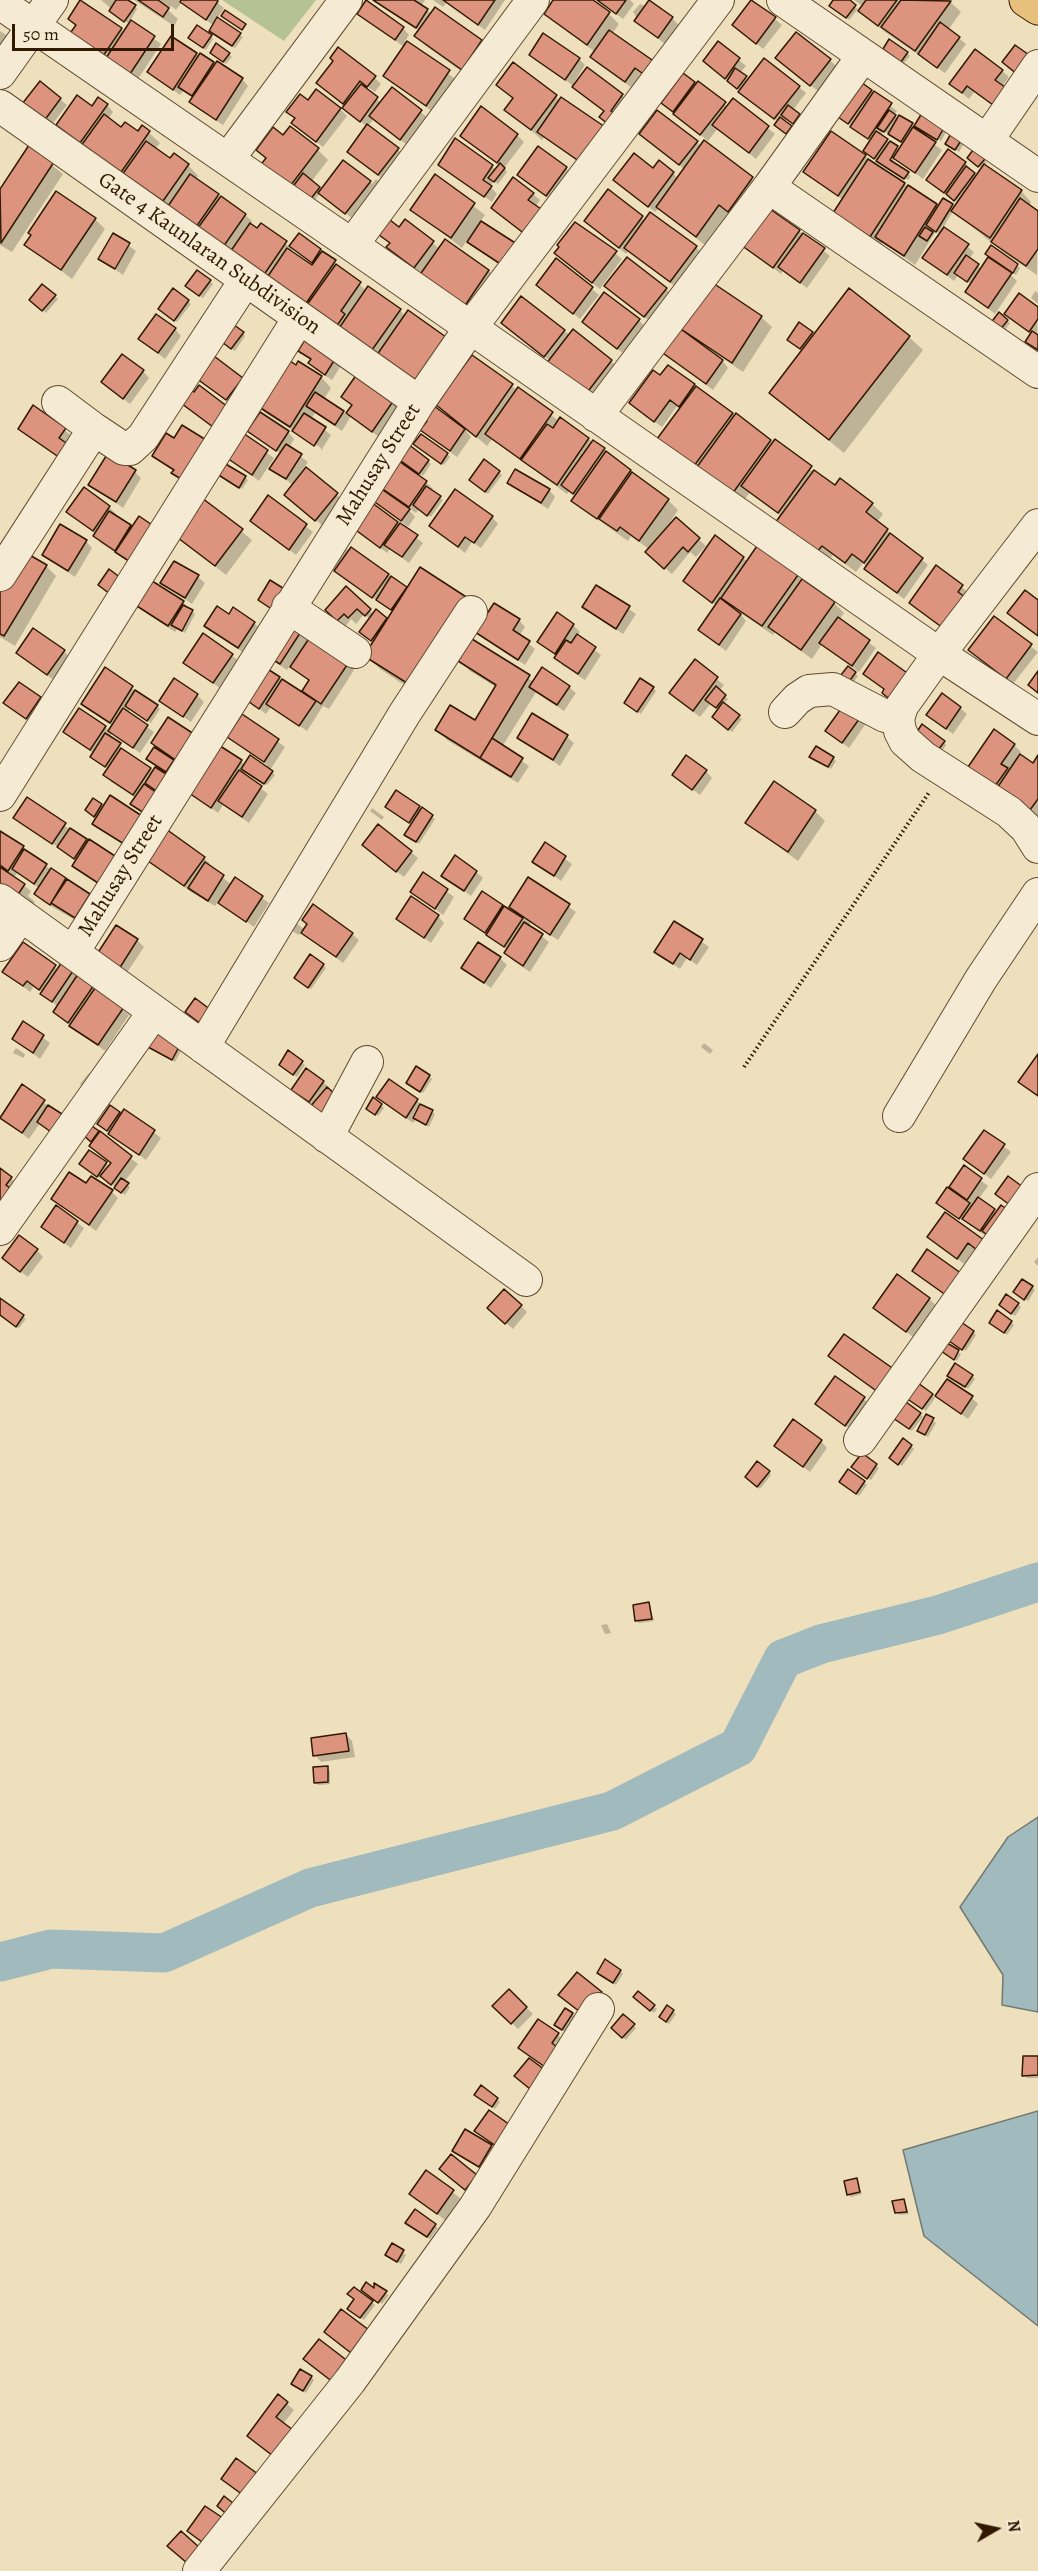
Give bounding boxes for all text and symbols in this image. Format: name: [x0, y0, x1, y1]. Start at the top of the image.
scale bar: [15, 12, 177, 50]
text: 50 m: [23, 22, 59, 46]
street label: Gate 4 Kaunlaran Subdivision: [93, 167, 325, 341]
street label: Mahusay Street: [331, 399, 427, 531]
street label: Mahusay Street: [73, 810, 169, 942]
north arrow: [966, 2499, 1026, 2559]
text: N: [1002, 2519, 1026, 2534]

